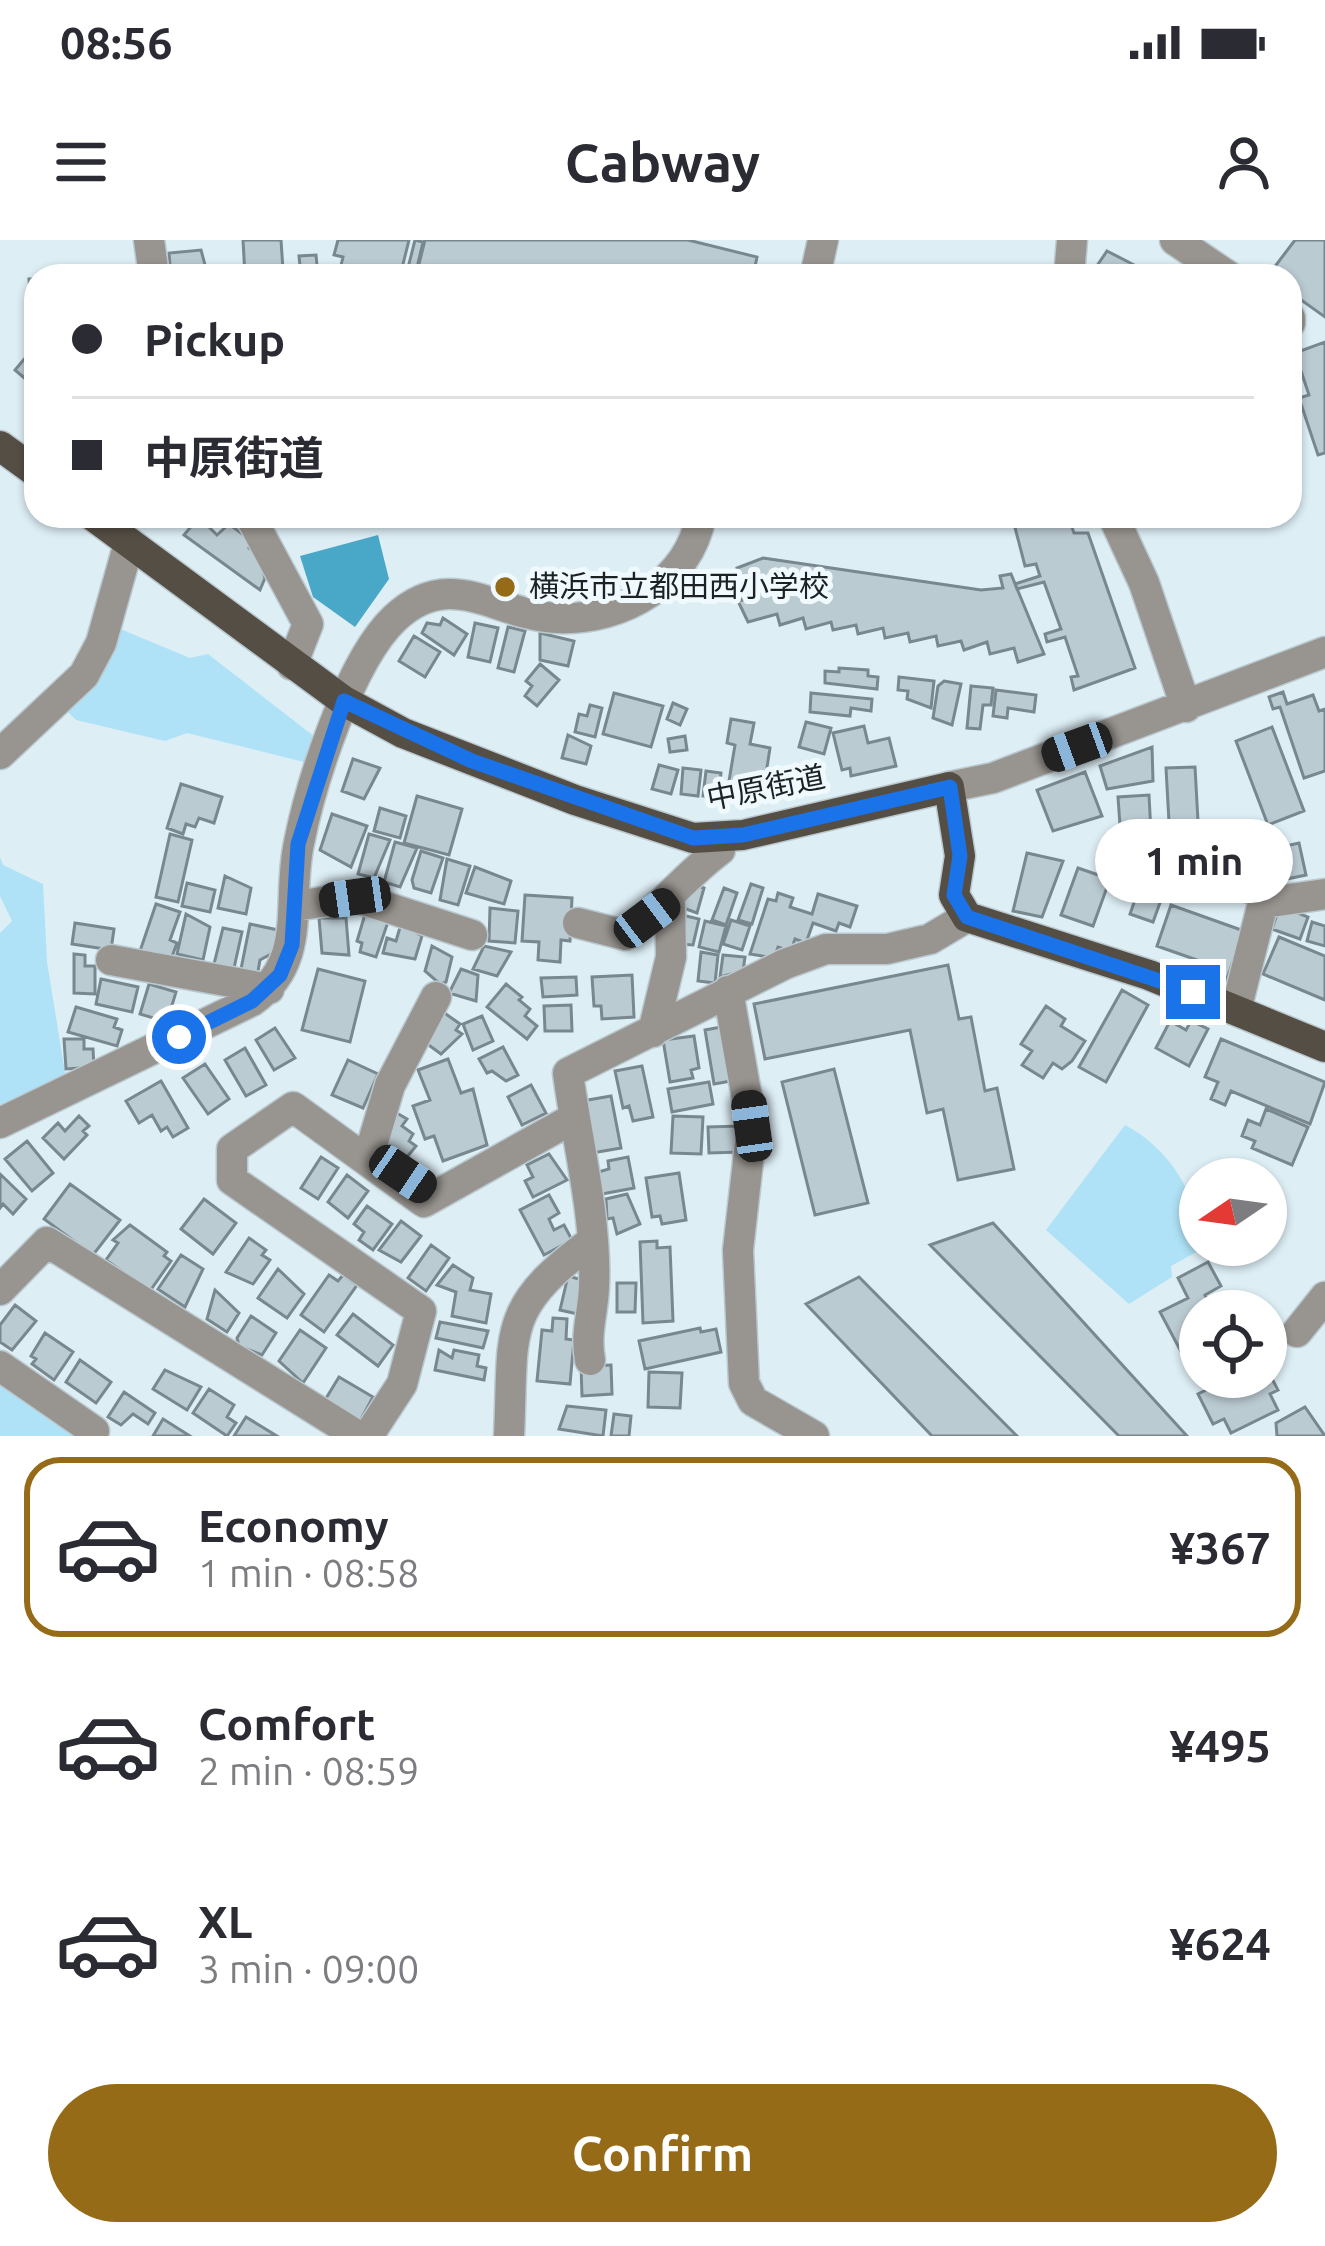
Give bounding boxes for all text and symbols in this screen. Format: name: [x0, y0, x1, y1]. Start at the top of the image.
text: 08:56: [60, 17, 173, 68]
icon: menu: [48, 129, 114, 195]
icon: person: [1211, 129, 1277, 195]
text: Cabway: [565, 132, 760, 192]
text: Pickup: [144, 314, 285, 365]
text: 中原街道: [144, 432, 324, 483]
place label: 横浜市立都田西小学校: [529, 569, 829, 603]
marker: 横浜市立都田西小学校: [492, 574, 518, 600]
car: [1037, 718, 1117, 776]
street label: 中原街道: [704, 759, 828, 815]
callout: 1 min: [1094, 818, 1292, 902]
text: 1 min: [1145, 839, 1243, 882]
car: [317, 874, 393, 920]
car: [607, 882, 687, 954]
route end: [1166, 965, 1220, 1019]
route start: [152, 1010, 206, 1064]
car: [729, 1088, 775, 1164]
car: [363, 1139, 443, 1209]
north arrow: [1179, 1158, 1287, 1266]
map controls: [1179, 1158, 1287, 1398]
button: locate: [1179, 1290, 1287, 1398]
icon: car: [54, 1493, 162, 1601]
text: Economy: [198, 1500, 389, 1551]
text: ¥367: [1169, 1522, 1271, 1573]
text: 1 min · 08:58: [198, 1551, 419, 1594]
icon: car: [54, 1691, 162, 1799]
text: Comfort: [198, 1698, 375, 1749]
text: ¥495: [1169, 1720, 1271, 1771]
text: 2 min · 08:59: [198, 1749, 419, 1792]
icon: car: [54, 1889, 162, 1997]
text: XL: [198, 1896, 252, 1947]
text: ¥624: [1169, 1918, 1271, 1969]
text: 3 min · 09:00: [198, 1947, 419, 1990]
button: Confirm: [48, 2084, 1277, 2222]

